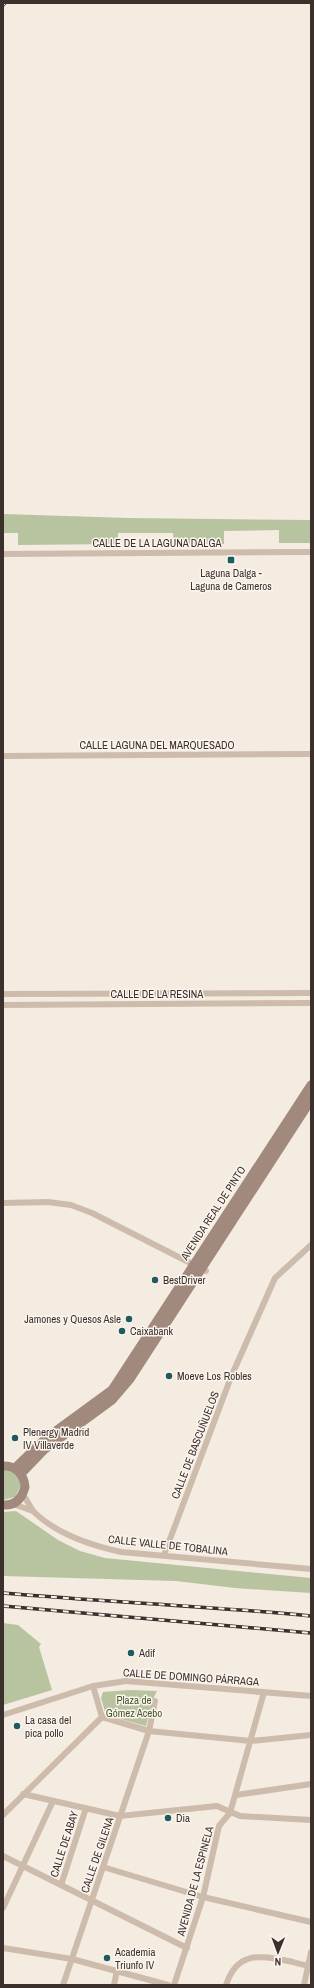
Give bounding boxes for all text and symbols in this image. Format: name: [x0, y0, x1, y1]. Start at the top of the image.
street label: CALLE DE LA LAGUNA DALGA: [93, 536, 222, 550]
marker: Laguna Dalga - Laguna de Cameros: [226, 555, 236, 565]
place label: Laguna Dalga - Laguna de Cameros: [190, 566, 272, 593]
street label: CALLE LAGUNA DEL MARQUESADO: [79, 738, 235, 752]
street label: CALLE DE LA RESINA: [111, 987, 204, 1001]
street label: AVENIDA REAL DE PINTO: [177, 1163, 249, 1263]
place label: BestDriver: [163, 1273, 206, 1287]
marker: BestDriver: [150, 1275, 160, 1285]
place label: Jamones y Quesos Asle: [24, 1312, 121, 1326]
marker: Jamones y Quesos Asle: [124, 1314, 134, 1324]
place label: Caixabank: [130, 1324, 174, 1338]
marker: Caixabank: [117, 1326, 127, 1336]
place label: Moeve Los Robles: [177, 1369, 252, 1383]
marker: Moeve Los Robles: [164, 1371, 174, 1381]
street label: CALLE DE BASCUÑUELOS: [168, 1389, 222, 1501]
place label: Plenergy Madrid IV Villaverde: [23, 1425, 89, 1452]
marker: Plenergy Madrid IV Villaverde: [10, 1433, 20, 1443]
street label: CALLE VALLE DE TOBALINA: [107, 1532, 230, 1558]
place label: Adif: [138, 1646, 156, 1660]
marker: Adif: [126, 1648, 136, 1658]
street label: CALLE DE DOMINGO PÁRRAGA: [123, 1665, 260, 1689]
park label: Plaza de Gómez Acebo: [106, 1693, 162, 1720]
place label: La casa del pica pollo: [25, 1713, 71, 1740]
marker: La casa del pica pollo: [12, 1721, 22, 1731]
street label: CALLE DE ABAY: [47, 1809, 81, 1879]
place label: Dia: [176, 1811, 190, 1825]
marker: Dia: [163, 1813, 173, 1823]
street label: CALLE DE GILENA: [77, 1814, 117, 1895]
street label: AVENIDA DE LA ESPINELA: [173, 1824, 217, 1938]
north arrow: [258, 1932, 298, 1972]
place label: Academia Triunfo IV: [114, 1945, 156, 1972]
marker: Academia Triunfo IV: [102, 1953, 112, 1963]
text: N: [274, 1955, 281, 1969]

